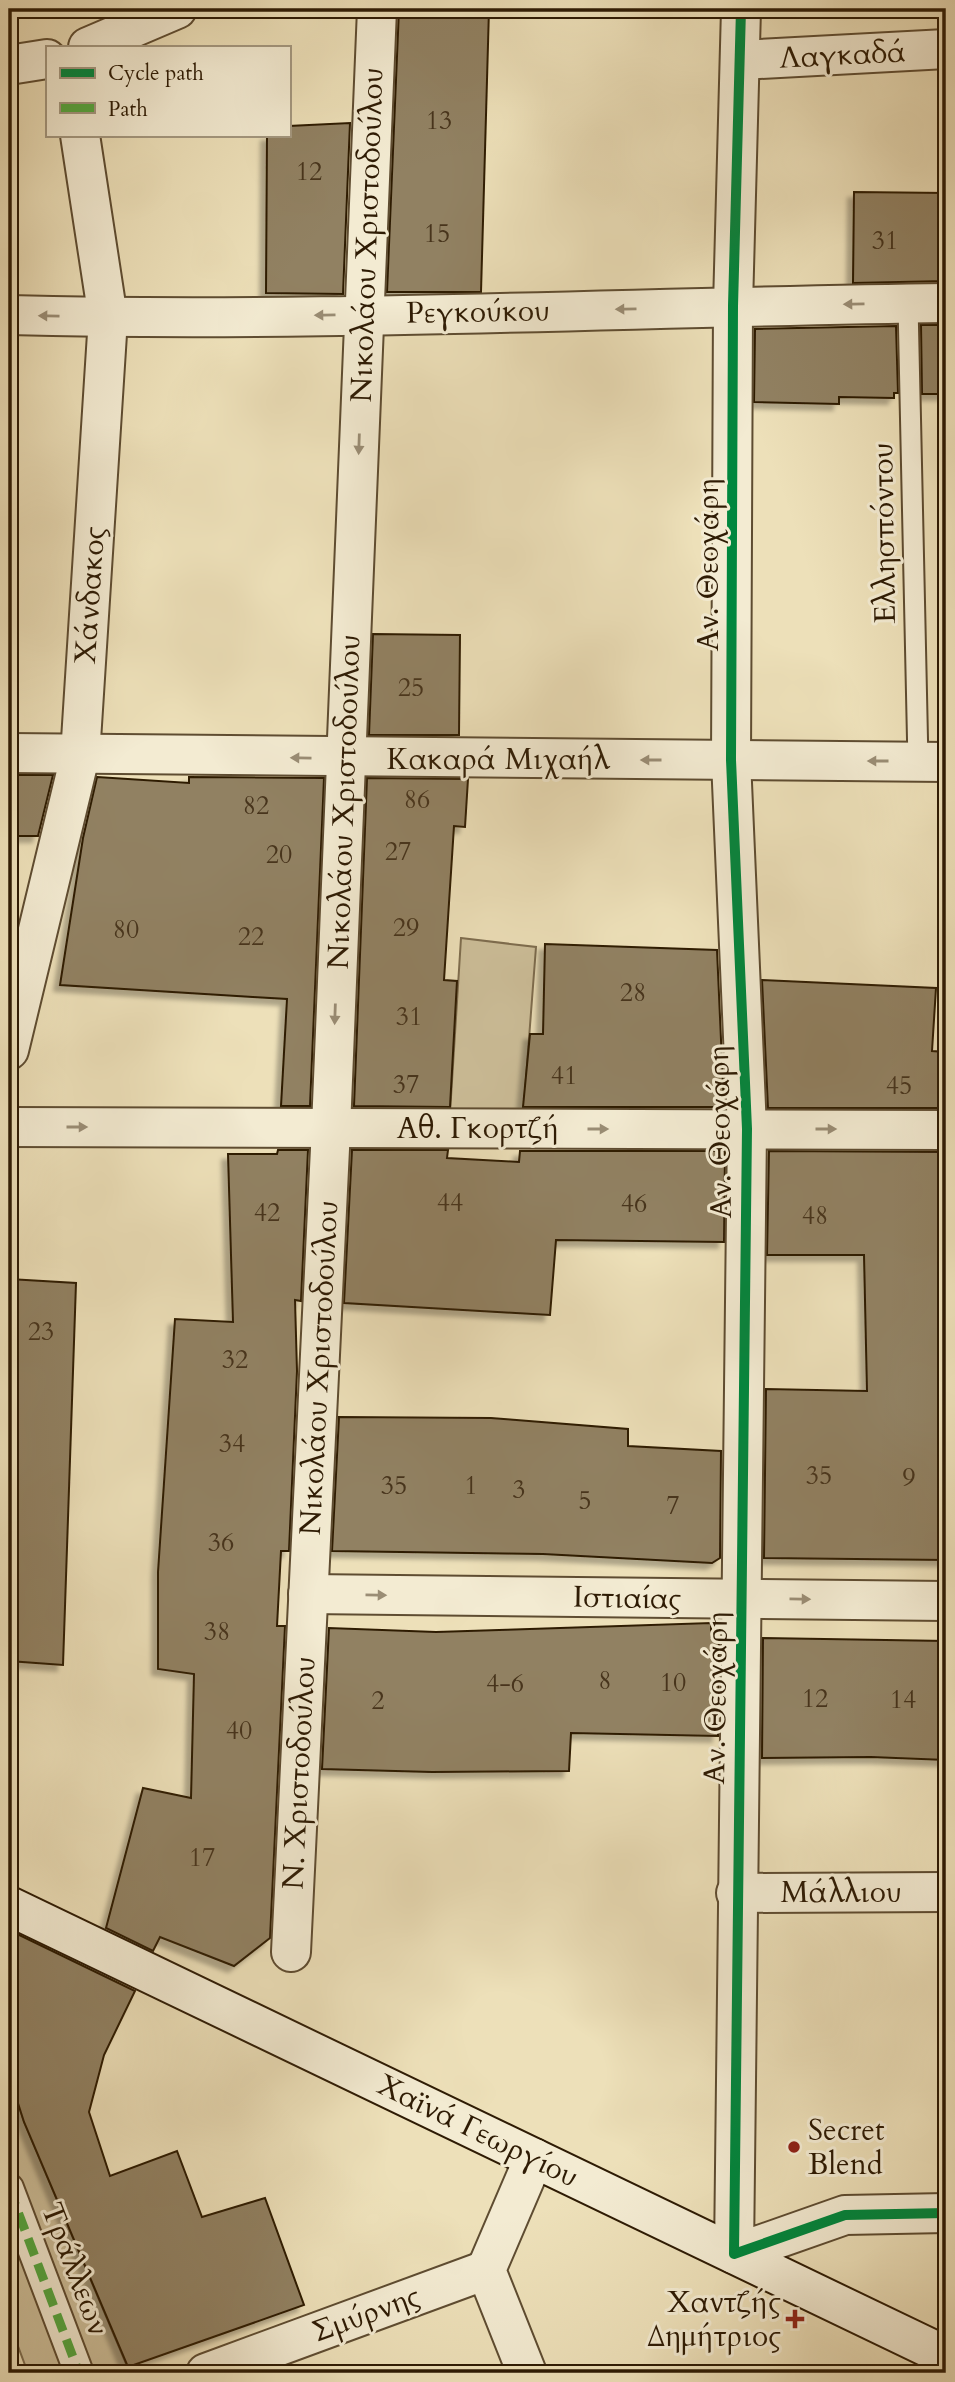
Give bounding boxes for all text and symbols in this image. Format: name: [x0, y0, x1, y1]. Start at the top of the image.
street label: Λαγκαδά: [778, 31, 908, 79]
legend: [46, 46, 290, 136]
text: Cycle path: [108, 59, 204, 88]
street label: Νικολάου Χριστοδούλου: [341, 67, 393, 403]
text: Path: [108, 95, 148, 124]
house number: 13: [426, 103, 452, 138]
house number: 12: [296, 154, 322, 189]
house number: 15: [424, 216, 450, 251]
house number: 31: [872, 223, 898, 258]
street label: Ρεγκούκου: [406, 290, 550, 334]
one-way arrow: [842, 299, 864, 310]
one-way arrow: [615, 303, 637, 314]
one-way arrow: [314, 309, 336, 321]
one-way arrow: [37, 310, 59, 322]
one-way arrow: [353, 433, 364, 455]
street label: Ελλησπόντου: [862, 442, 906, 624]
street label: Αν. Θεοχάρη: [688, 479, 729, 651]
street label: Χάνδακος: [65, 525, 115, 665]
street label: Νικολάου Χριστοδούλου: [318, 634, 370, 970]
house number: 25: [398, 670, 424, 705]
street label: Κακαρά Μιχαήλ: [386, 739, 611, 780]
one-way arrow: [289, 752, 311, 764]
one-way arrow: [639, 754, 661, 766]
one-way arrow: [867, 756, 889, 767]
house number: 86: [404, 782, 430, 817]
house number: 82: [243, 788, 269, 823]
house number: 27: [385, 834, 411, 869]
house number: 20: [266, 837, 292, 872]
house number: 29: [393, 910, 419, 945]
house number: 80: [113, 912, 139, 947]
house number: 22: [238, 919, 264, 954]
house number: 28: [620, 975, 646, 1010]
house number: 31: [396, 999, 422, 1034]
one-way arrow: [330, 1003, 341, 1025]
street label: Αν. Θεοχάρη: [698, 1045, 742, 1219]
house number: 41: [551, 1058, 577, 1093]
house number: 37: [393, 1067, 419, 1102]
house number: 45: [886, 1068, 912, 1103]
street label: Αθ. Γκορτζή: [397, 1108, 559, 1149]
one-way arrow: [66, 1121, 88, 1133]
one-way arrow: [588, 1123, 610, 1135]
one-way arrow: [815, 1123, 837, 1135]
house number: 44: [437, 1185, 463, 1220]
house number: 46: [621, 1186, 647, 1221]
house number: 42: [254, 1195, 280, 1230]
house number: 48: [802, 1198, 828, 1233]
street label: Νικολάου Χριστοδούλου: [290, 1200, 348, 1536]
house number: 23: [28, 1314, 54, 1349]
house number: 32: [222, 1342, 248, 1377]
house number: 34: [219, 1426, 245, 1461]
house number: 35: [806, 1458, 832, 1493]
house number: 9: [902, 1460, 916, 1495]
house number: 35: [381, 1468, 407, 1503]
house number: 1: [464, 1468, 478, 1503]
house number: 3: [512, 1472, 526, 1507]
house number: 5: [578, 1483, 592, 1518]
house number: 7: [666, 1488, 680, 1523]
house number: 36: [208, 1525, 234, 1560]
street label: Ιστιαίας: [572, 1577, 682, 1619]
one-way arrow: [366, 1589, 388, 1601]
one-way arrow: [789, 1594, 811, 1605]
street label: Αν. Θεοχάρη: [694, 1611, 738, 1785]
house number: 38: [204, 1614, 230, 1649]
street label: Ν. Χριστοδούλου: [272, 1655, 326, 1891]
house number: 8: [598, 1663, 612, 1698]
house number: 10: [660, 1665, 686, 1700]
house number: 4-6: [486, 1666, 524, 1701]
house number: 12: [802, 1681, 828, 1716]
house number: 14: [890, 1682, 916, 1717]
house number: 2: [371, 1683, 385, 1718]
house number: 40: [226, 1713, 252, 1748]
house number: 17: [189, 1840, 215, 1875]
street label: Μάλλιου: [780, 1872, 902, 1913]
street label: Χαϊνά Γεωργίου: [371, 2065, 585, 2197]
place label: Secret Blend: [808, 2110, 885, 2185]
marker: Secret Blend: [786, 2139, 802, 2155]
street label: Τράλλεων: [31, 2197, 119, 2341]
street label: Σμύρνης: [307, 2276, 426, 2352]
place label: Χαντζής Δημήτριος: [647, 2282, 781, 2357]
marker: Χαντζής Δημήτριος: [787, 2311, 803, 2327]

